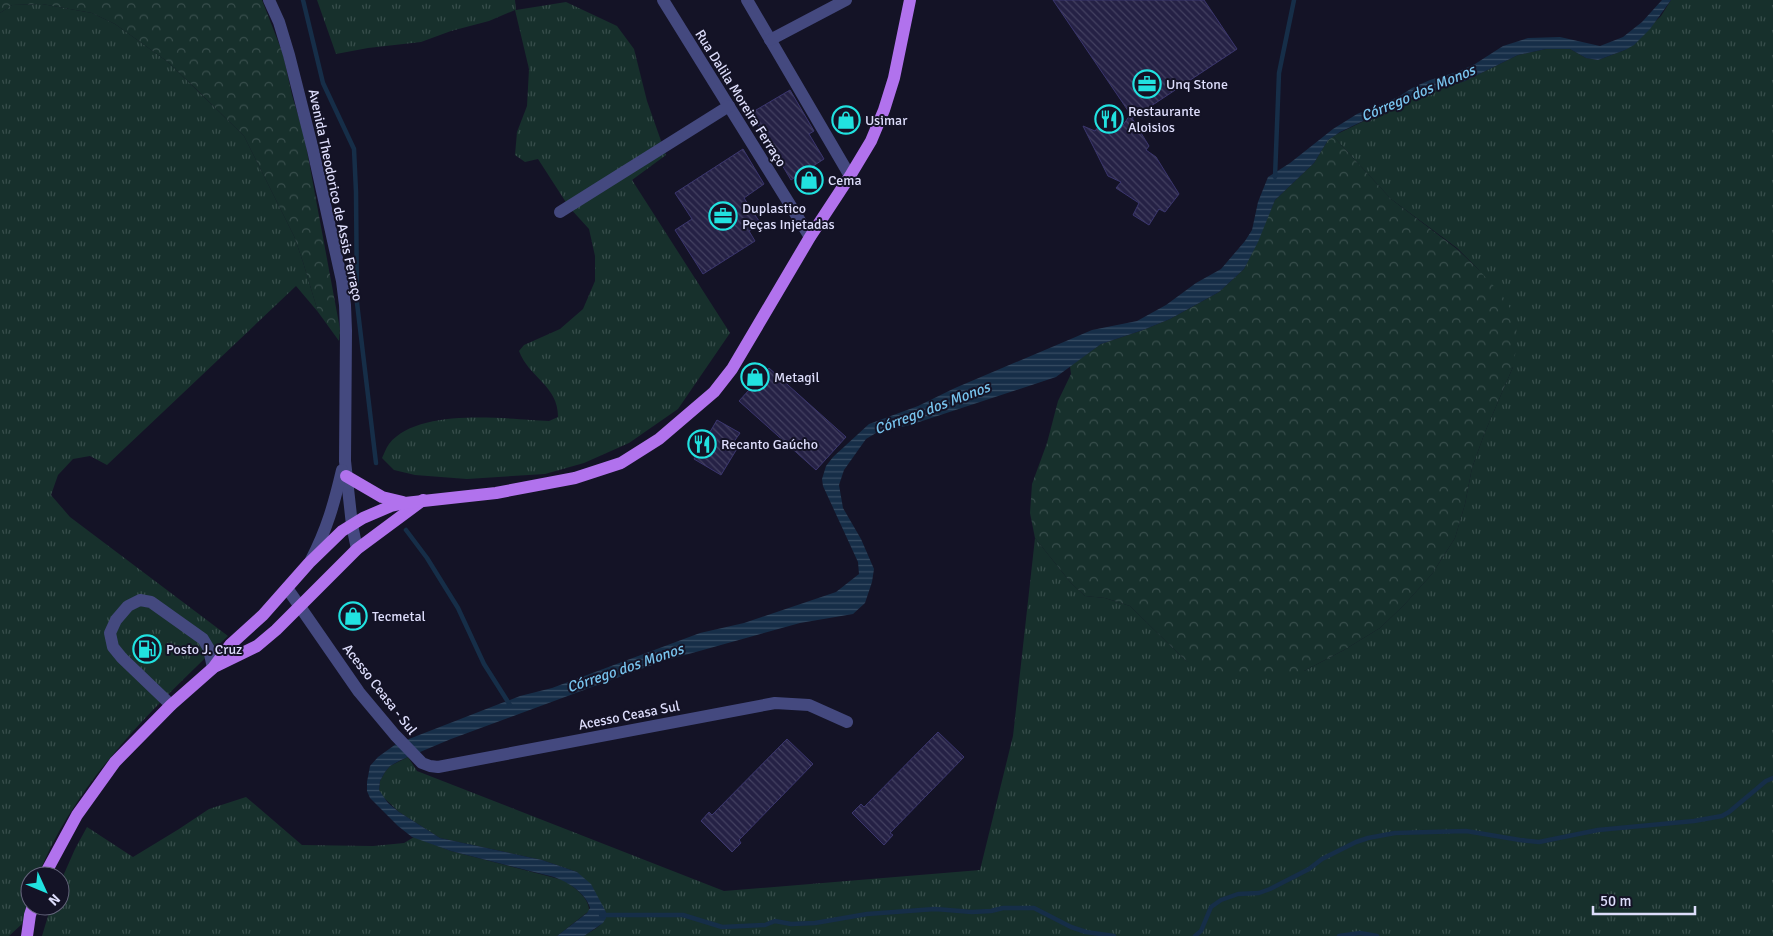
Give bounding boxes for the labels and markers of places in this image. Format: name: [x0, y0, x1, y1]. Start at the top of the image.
office icon: Unq Stone: [1132, 69, 1162, 99]
place label: Unq Stone: [1166, 76, 1228, 93]
place label: Restaurante Aloisios: [1128, 103, 1201, 136]
restaurant icon: Restaurante Aloisios: [1094, 104, 1124, 134]
shop icon: Usimar: [831, 105, 861, 135]
place label: Usimar: [865, 112, 908, 129]
shop icon: Cema: [794, 165, 824, 195]
place label: Cema: [828, 172, 862, 189]
place label: Duplastico Peças Injetadas: [742, 200, 835, 233]
office icon: Duplastico Peças Injetadas: [708, 201, 738, 231]
shop icon: Metagil: [740, 362, 770, 392]
place label: Metagil: [774, 369, 820, 386]
restaurant icon: Recanto Gaúcho: [687, 429, 717, 459]
place label: Recanto Gaúcho: [721, 436, 818, 453]
shop icon: Tecmetal: [338, 601, 368, 631]
place label: Tecmetal: [372, 608, 426, 625]
fuel station icon: Posto J. Cruz: [132, 634, 162, 664]
place label: Posto J. Cruz: [166, 641, 242, 658]

